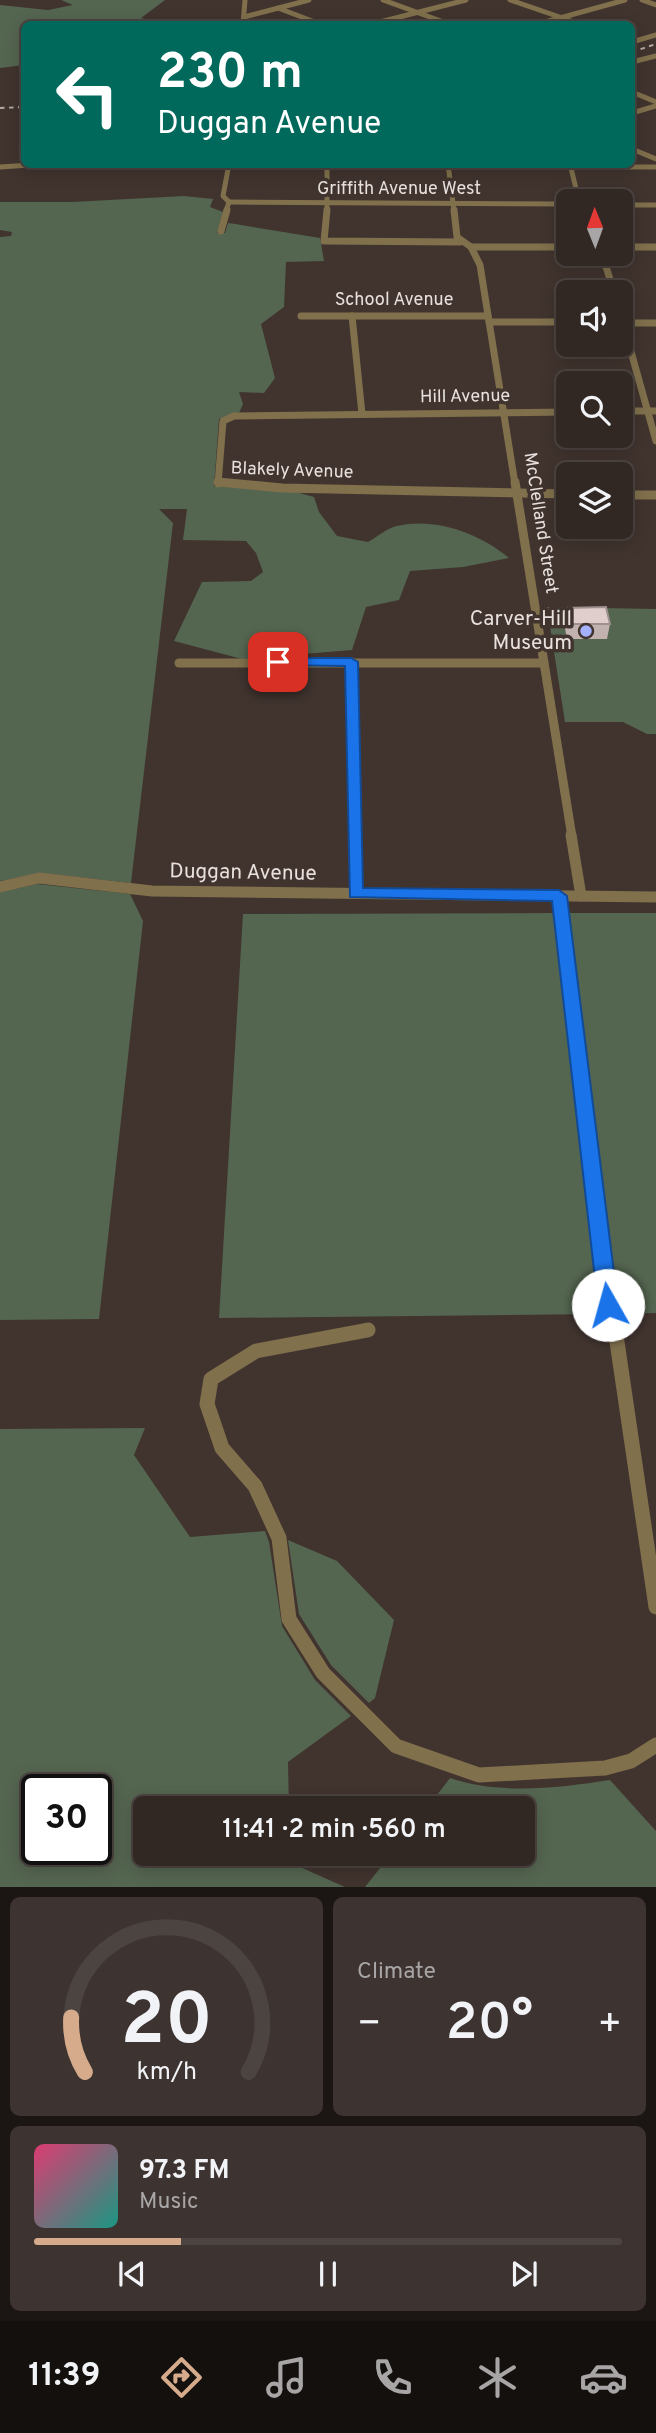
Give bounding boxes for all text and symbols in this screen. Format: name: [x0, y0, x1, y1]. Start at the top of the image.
text: 230 m: [157, 44, 303, 106]
icon: left: [42, 49, 133, 140]
text: Duggan Avenue: [157, 105, 381, 145]
street label: Griffith Avenue West: [317, 178, 481, 201]
north arrow: [556, 189, 634, 266]
map controls: [556, 189, 633, 539]
button: sound: [556, 280, 633, 357]
street label: School Avenue: [335, 289, 453, 312]
button: search: [556, 371, 633, 448]
street label: Hill Avenue: [420, 385, 510, 409]
street label: McClelland Street: [517, 451, 563, 595]
street label: Blakely Avenue: [230, 457, 354, 485]
button: layers: [556, 462, 633, 539]
place label: Carver-Hill Museum: [470, 606, 572, 657]
marker: Carver-Hill Museum: [578, 623, 594, 639]
pin: [248, 632, 308, 692]
icon: arrive: [259, 643, 297, 681]
street label: Duggan Avenue: [169, 858, 317, 888]
position arrow: [571, 1268, 645, 1342]
speed limit sign: 30: [21, 1774, 112, 1865]
text: 11:41 · 2 min · 560 m: [222, 1814, 446, 1847]
text: Climate: [357, 1958, 436, 1987]
text: 20: [120, 1979, 213, 2071]
text: 20°: [446, 1992, 533, 2058]
text: −: [357, 2001, 382, 2050]
text: +: [597, 2001, 622, 2050]
text: km/h: [136, 2057, 197, 2089]
text: 97.3 FM: [139, 2155, 230, 2188]
text: Music: [139, 2188, 199, 2217]
icon: previous: [113, 2255, 151, 2293]
icon: pause: [309, 2255, 347, 2293]
icon: next: [505, 2255, 543, 2293]
icon: directions: [157, 2353, 206, 2402]
icon: music: [262, 2353, 311, 2402]
icon: phone: [368, 2353, 417, 2402]
icon: climate: [473, 2353, 522, 2402]
icon: car: [579, 2353, 628, 2402]
text: 11:39: [28, 2357, 100, 2397]

